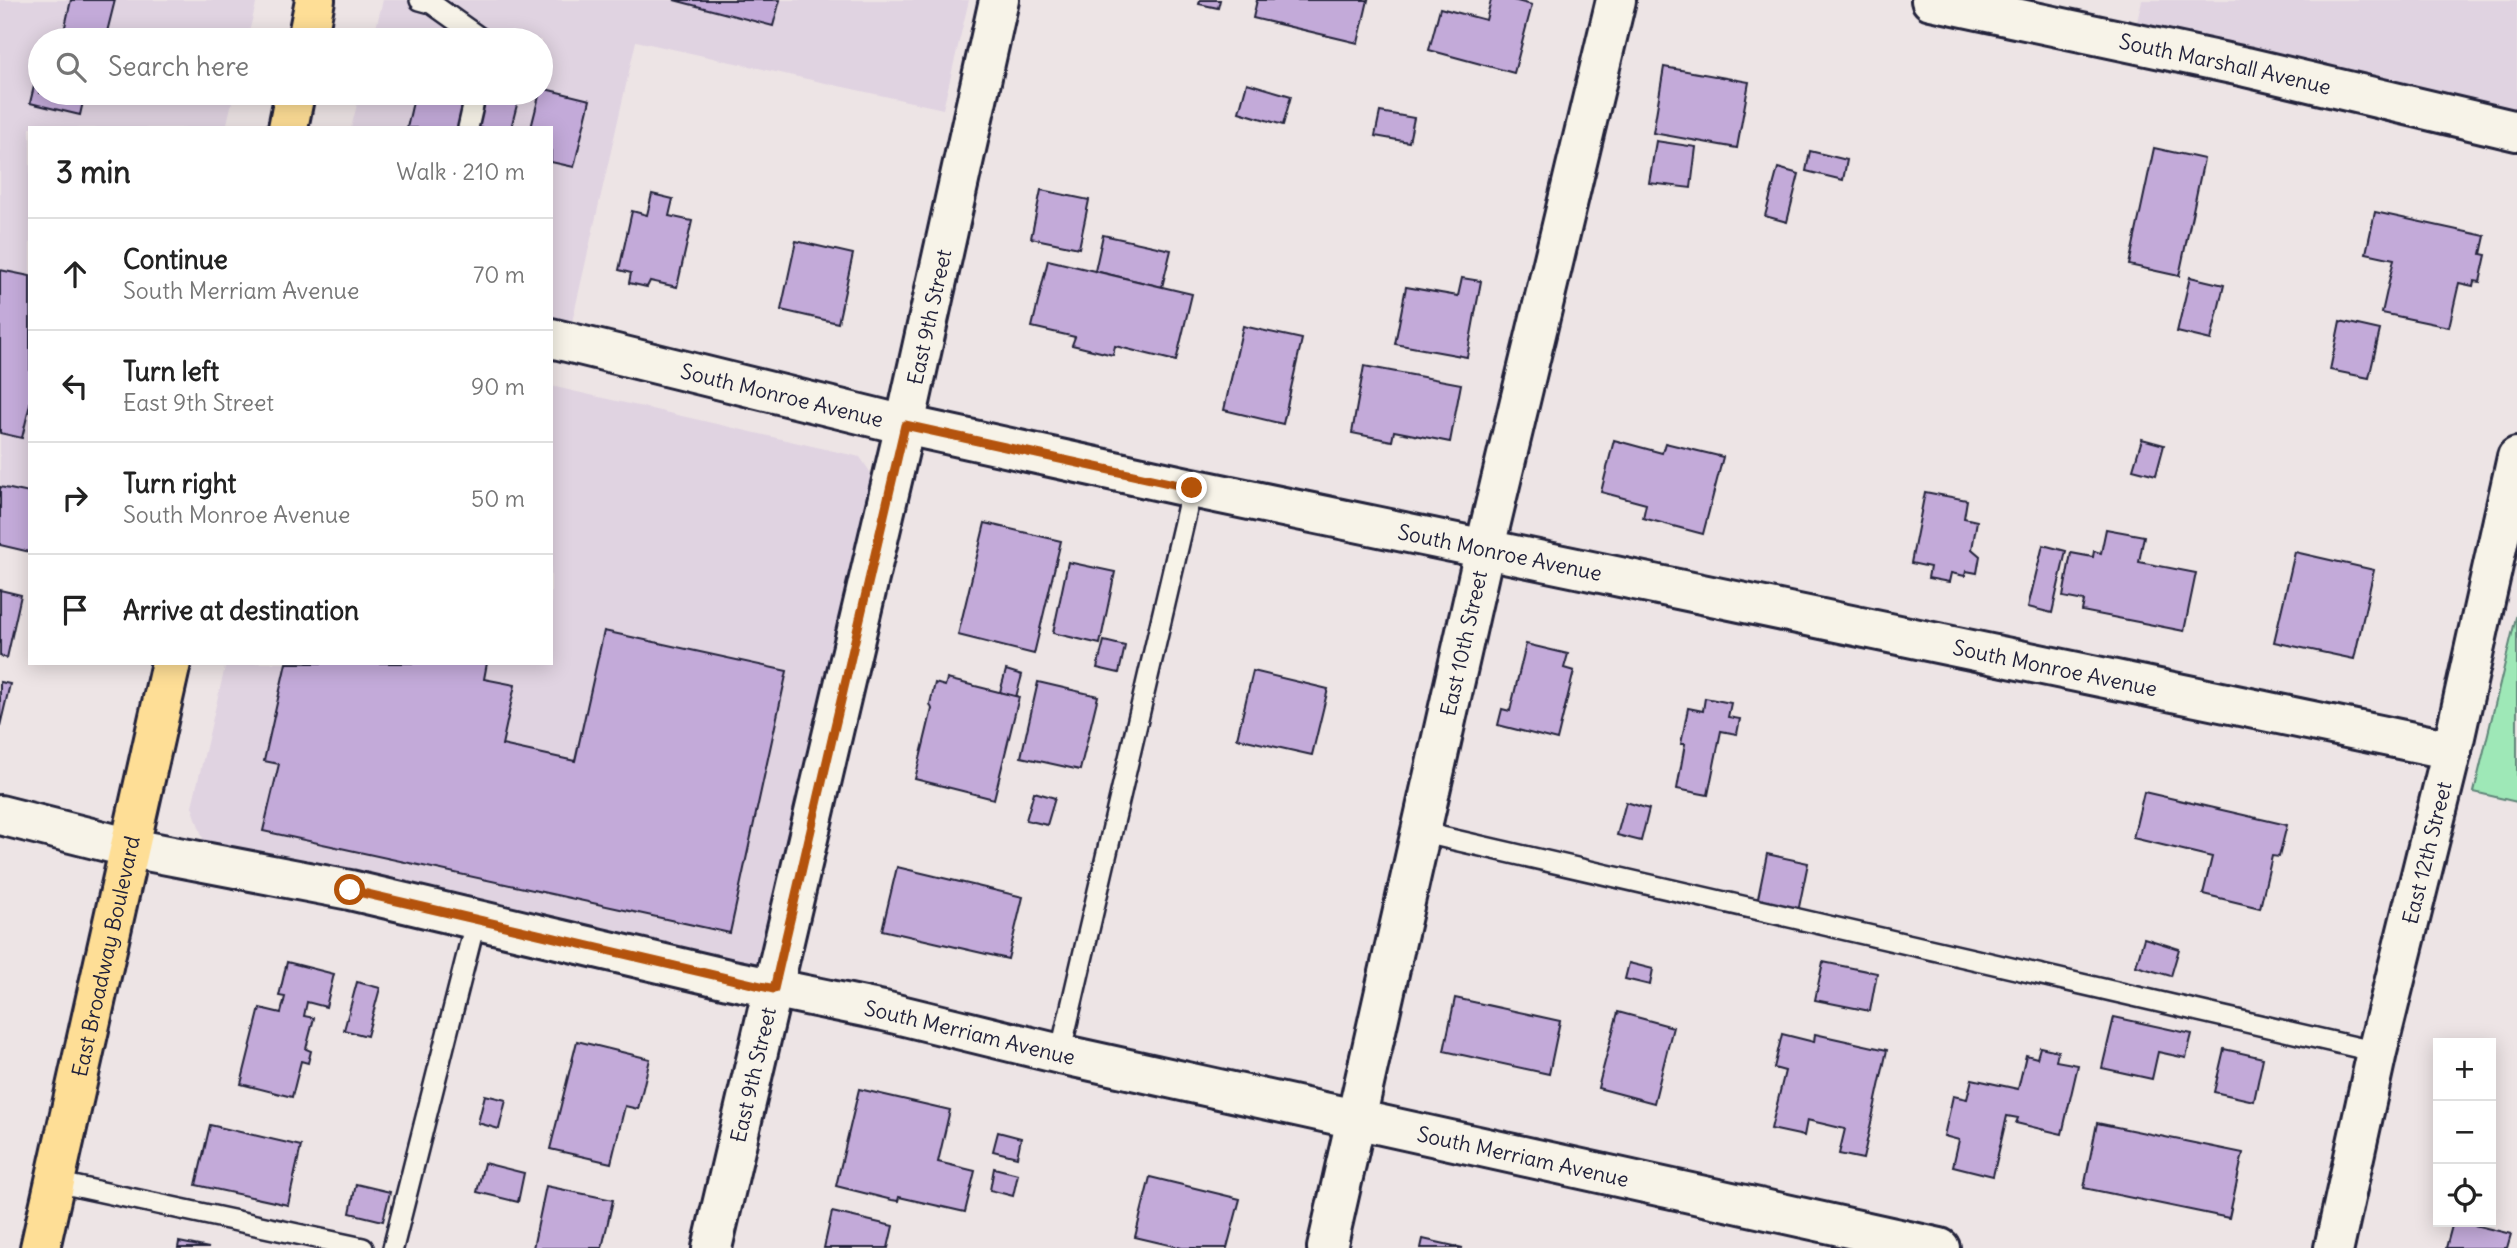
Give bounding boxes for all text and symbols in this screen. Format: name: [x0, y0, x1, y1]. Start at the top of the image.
street label: South Marshall Avenue: [2117, 27, 2334, 100]
search box: [28, 28, 553, 105]
icon: search: [52, 48, 90, 86]
text: Search here: [108, 50, 249, 83]
text: 3 min: [56, 153, 131, 191]
text: Walk · 210 m: [396, 157, 525, 186]
text: Continue: [123, 243, 228, 276]
street label: East 9th Street: [901, 247, 957, 387]
icon: ahead: [56, 255, 94, 293]
text: 70 m: [473, 260, 525, 289]
text: South Merriam Avenue: [123, 276, 359, 305]
text: Turn left: [123, 355, 219, 388]
street label: South Monroe Avenue: [678, 357, 886, 433]
icon: left: [56, 367, 94, 405]
text: 90 m: [471, 372, 525, 401]
text: East 9th Street: [123, 388, 274, 417]
text: Turn right: [123, 467, 236, 500]
route end: [1176, 472, 1207, 503]
icon: right: [56, 479, 94, 517]
text: 50 m: [471, 484, 525, 513]
text: South Monroe Avenue: [123, 500, 350, 529]
street label: South Monroe Avenue: [1396, 518, 1605, 586]
street label: East 10th Street: [1434, 568, 1493, 718]
icon: arrive: [56, 591, 94, 629]
text: Arrive at destination: [123, 594, 359, 627]
street label: South Monroe Avenue: [1951, 633, 2160, 702]
street label: East 12th Street: [2396, 779, 2457, 927]
street label: East Broadway Boulevard: [65, 833, 145, 1079]
route start: [334, 874, 365, 905]
street label: South Merriam Avenue: [862, 994, 1078, 1070]
street label: East 9th Street: [724, 1004, 782, 1145]
map controls: [2433, 1038, 2496, 1227]
button: +: [2433, 1038, 2496, 1101]
button: −: [2433, 1101, 2496, 1164]
street label: South Merriam Avenue: [1415, 1120, 1631, 1193]
button: locate: [2433, 1164, 2496, 1227]

